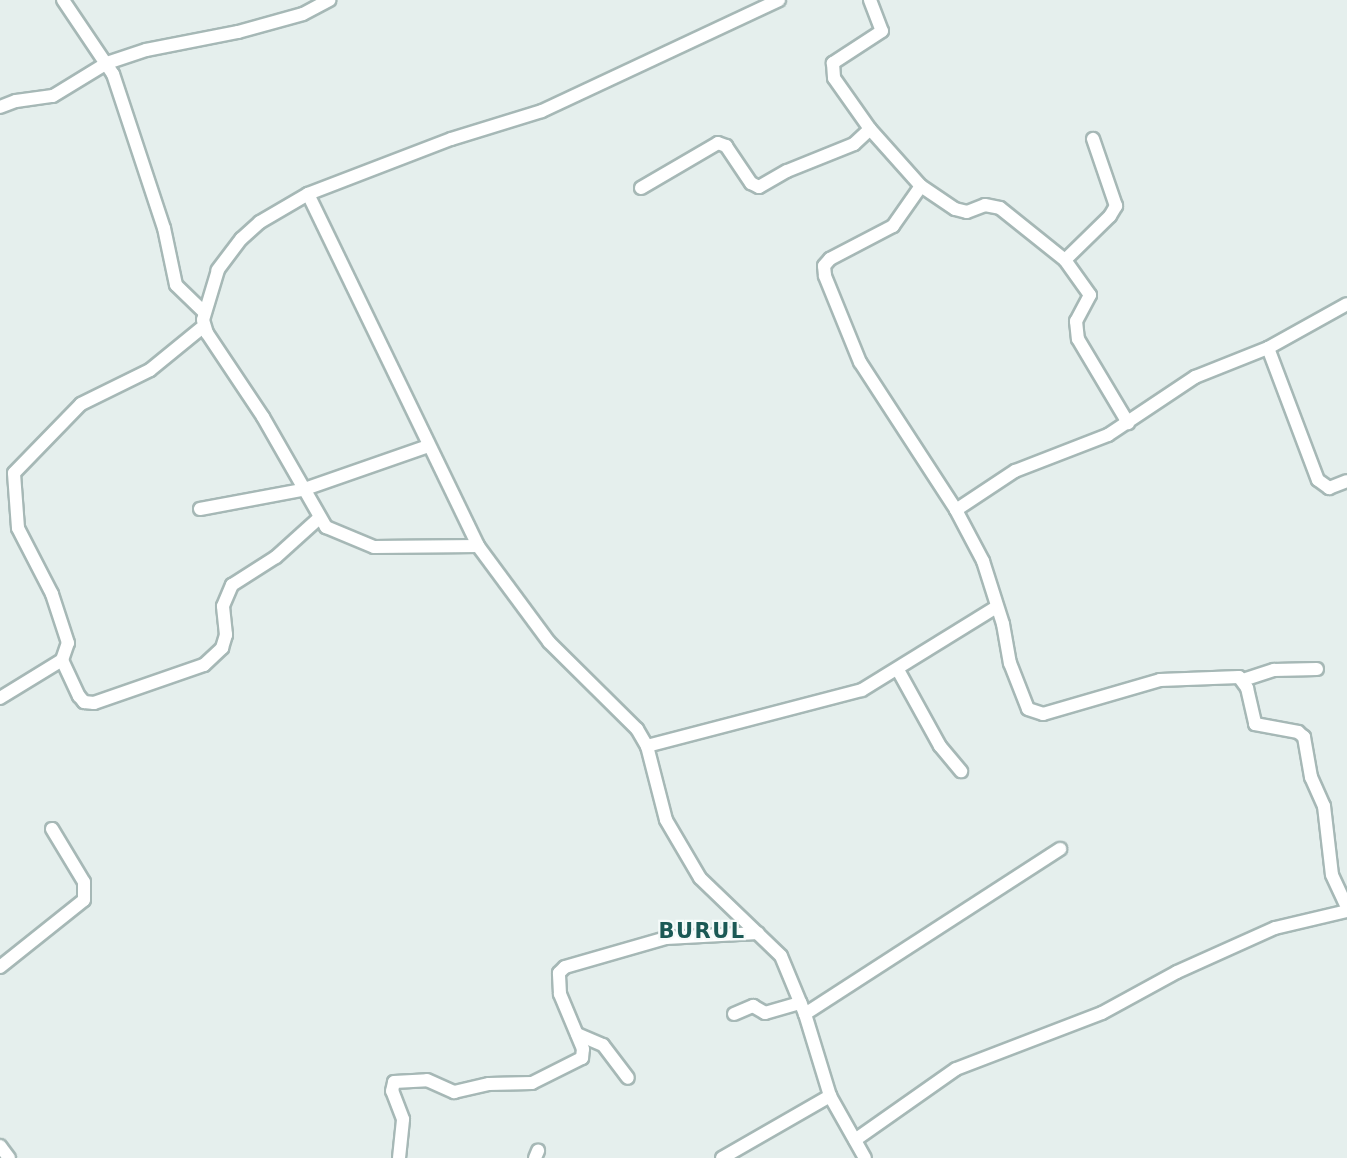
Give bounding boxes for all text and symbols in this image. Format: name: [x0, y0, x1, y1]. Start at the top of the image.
district label: BURUL: [658, 918, 746, 944]

